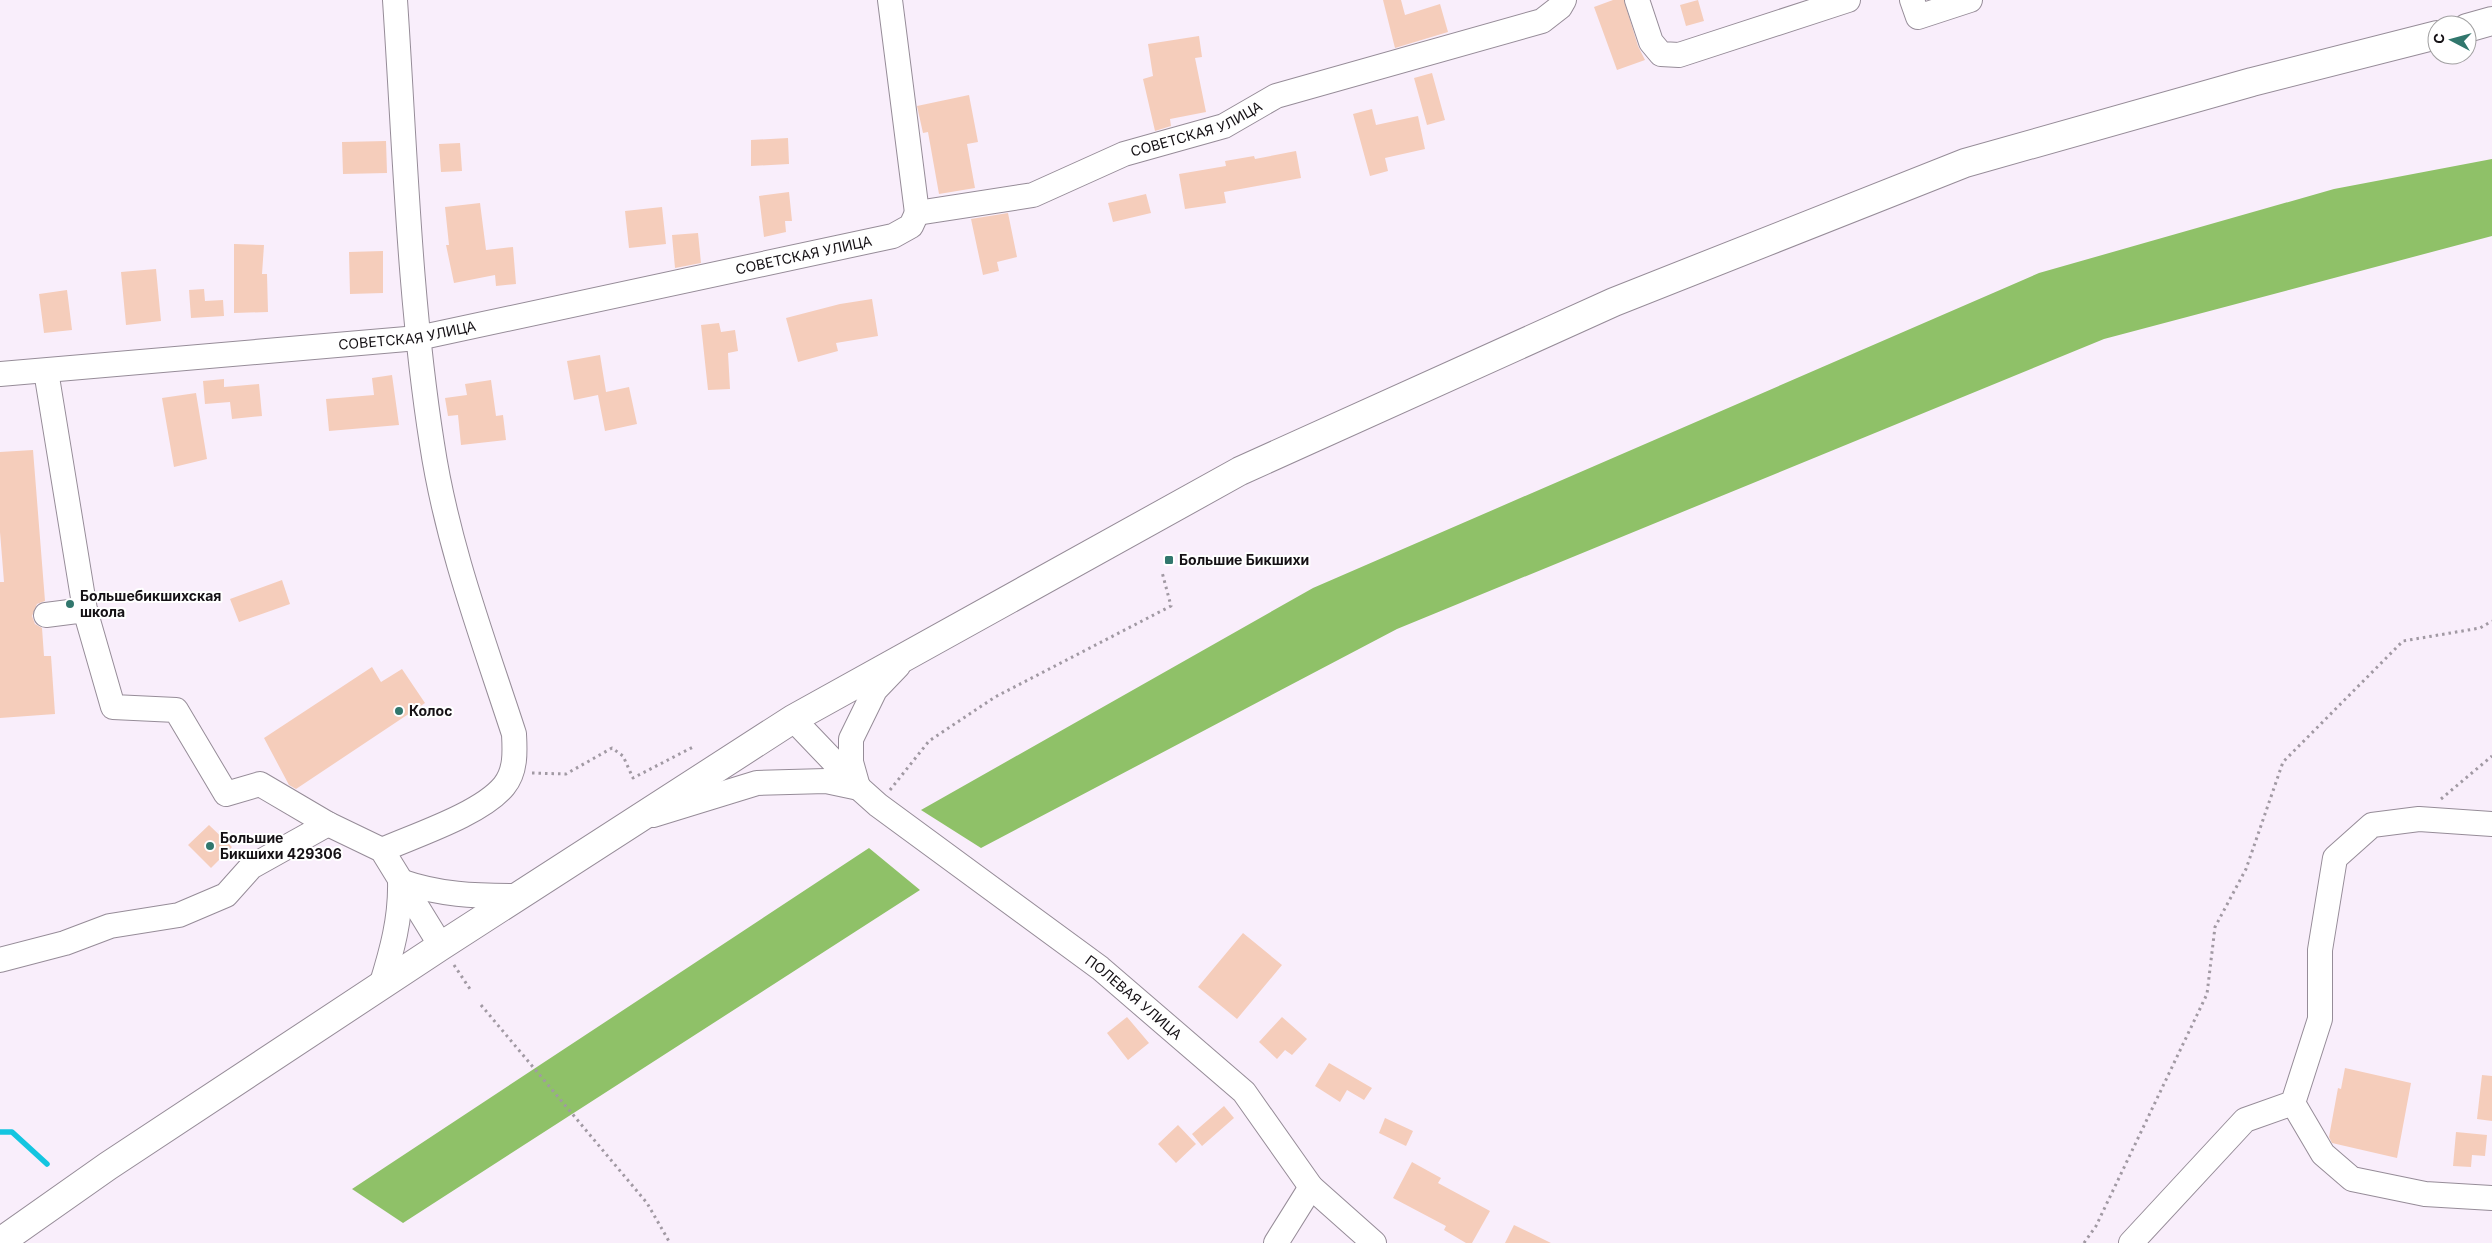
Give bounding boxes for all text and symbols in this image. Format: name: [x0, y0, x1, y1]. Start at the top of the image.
north arrow: [2427, 15, 2477, 65]
text: С: [2430, 33, 2448, 45]
street label: СОВЕТСКАЯ УЛИЦА: [1129, 97, 1265, 160]
street label: СОВЕТСКАЯ УЛИЦА: [734, 232, 874, 278]
street label: СОВЕТСКАЯ УЛИЦА: [337, 317, 478, 353]
place label: Большие Бикшихи: [1179, 551, 1309, 568]
marker: Большие Бикшихи: [1163, 554, 1175, 566]
place label: Большебикшихская школа: [80, 587, 221, 620]
marker: Большебикшихская школа: [64, 598, 76, 610]
place label: Колос: [409, 702, 452, 719]
marker: Колос: [393, 705, 405, 717]
place label: Большие Бикшихи 429306: [220, 829, 342, 862]
marker: Большие Бикшихи 429306: [204, 840, 216, 852]
street label: ПОЛЕВАЯ УЛИЦА: [1082, 951, 1186, 1043]

